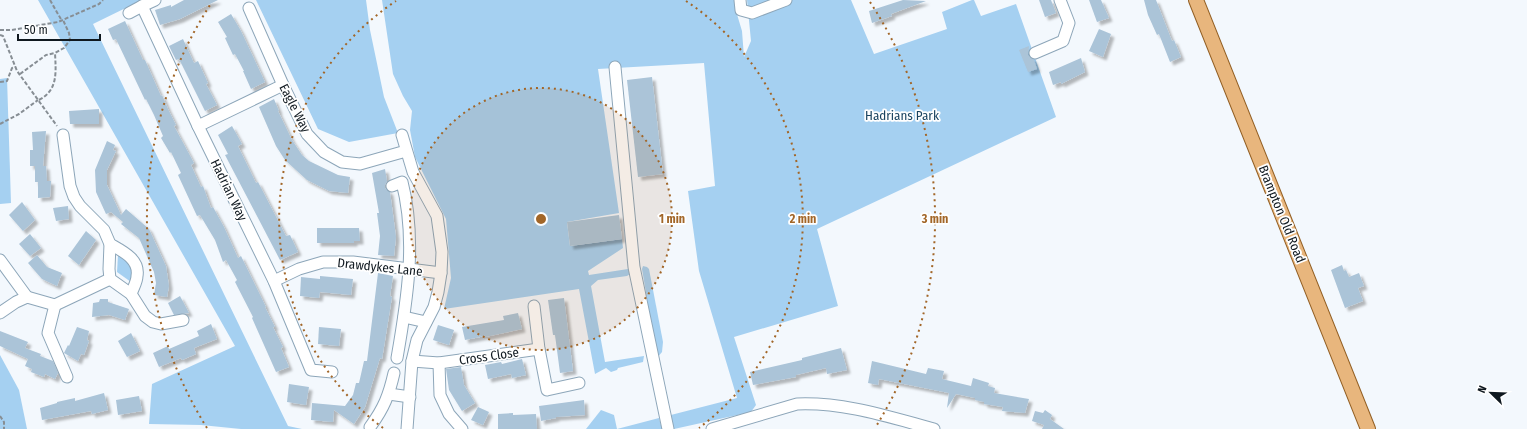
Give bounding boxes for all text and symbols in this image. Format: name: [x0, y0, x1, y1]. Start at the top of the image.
scale bar: [18, 16, 100, 42]
text: 50 m: [24, 23, 48, 37]
street label: Eagle Way: [276, 81, 314, 135]
park label: Hadrians Park: [865, 108, 940, 123]
street label: Hadrian Way: [208, 157, 250, 223]
street label: Brampton Old Road: [1256, 163, 1308, 265]
centre of rings: [534, 212, 548, 226]
text: 1 min: [659, 212, 685, 226]
text: 2 min: [789, 212, 816, 226]
text: 3 min: [921, 212, 948, 226]
street label: Drawdykes Lane: [337, 255, 423, 279]
street label: Cross Close: [458, 344, 520, 368]
north arrow: [1471, 373, 1511, 413]
text: N: [1475, 384, 1490, 395]

